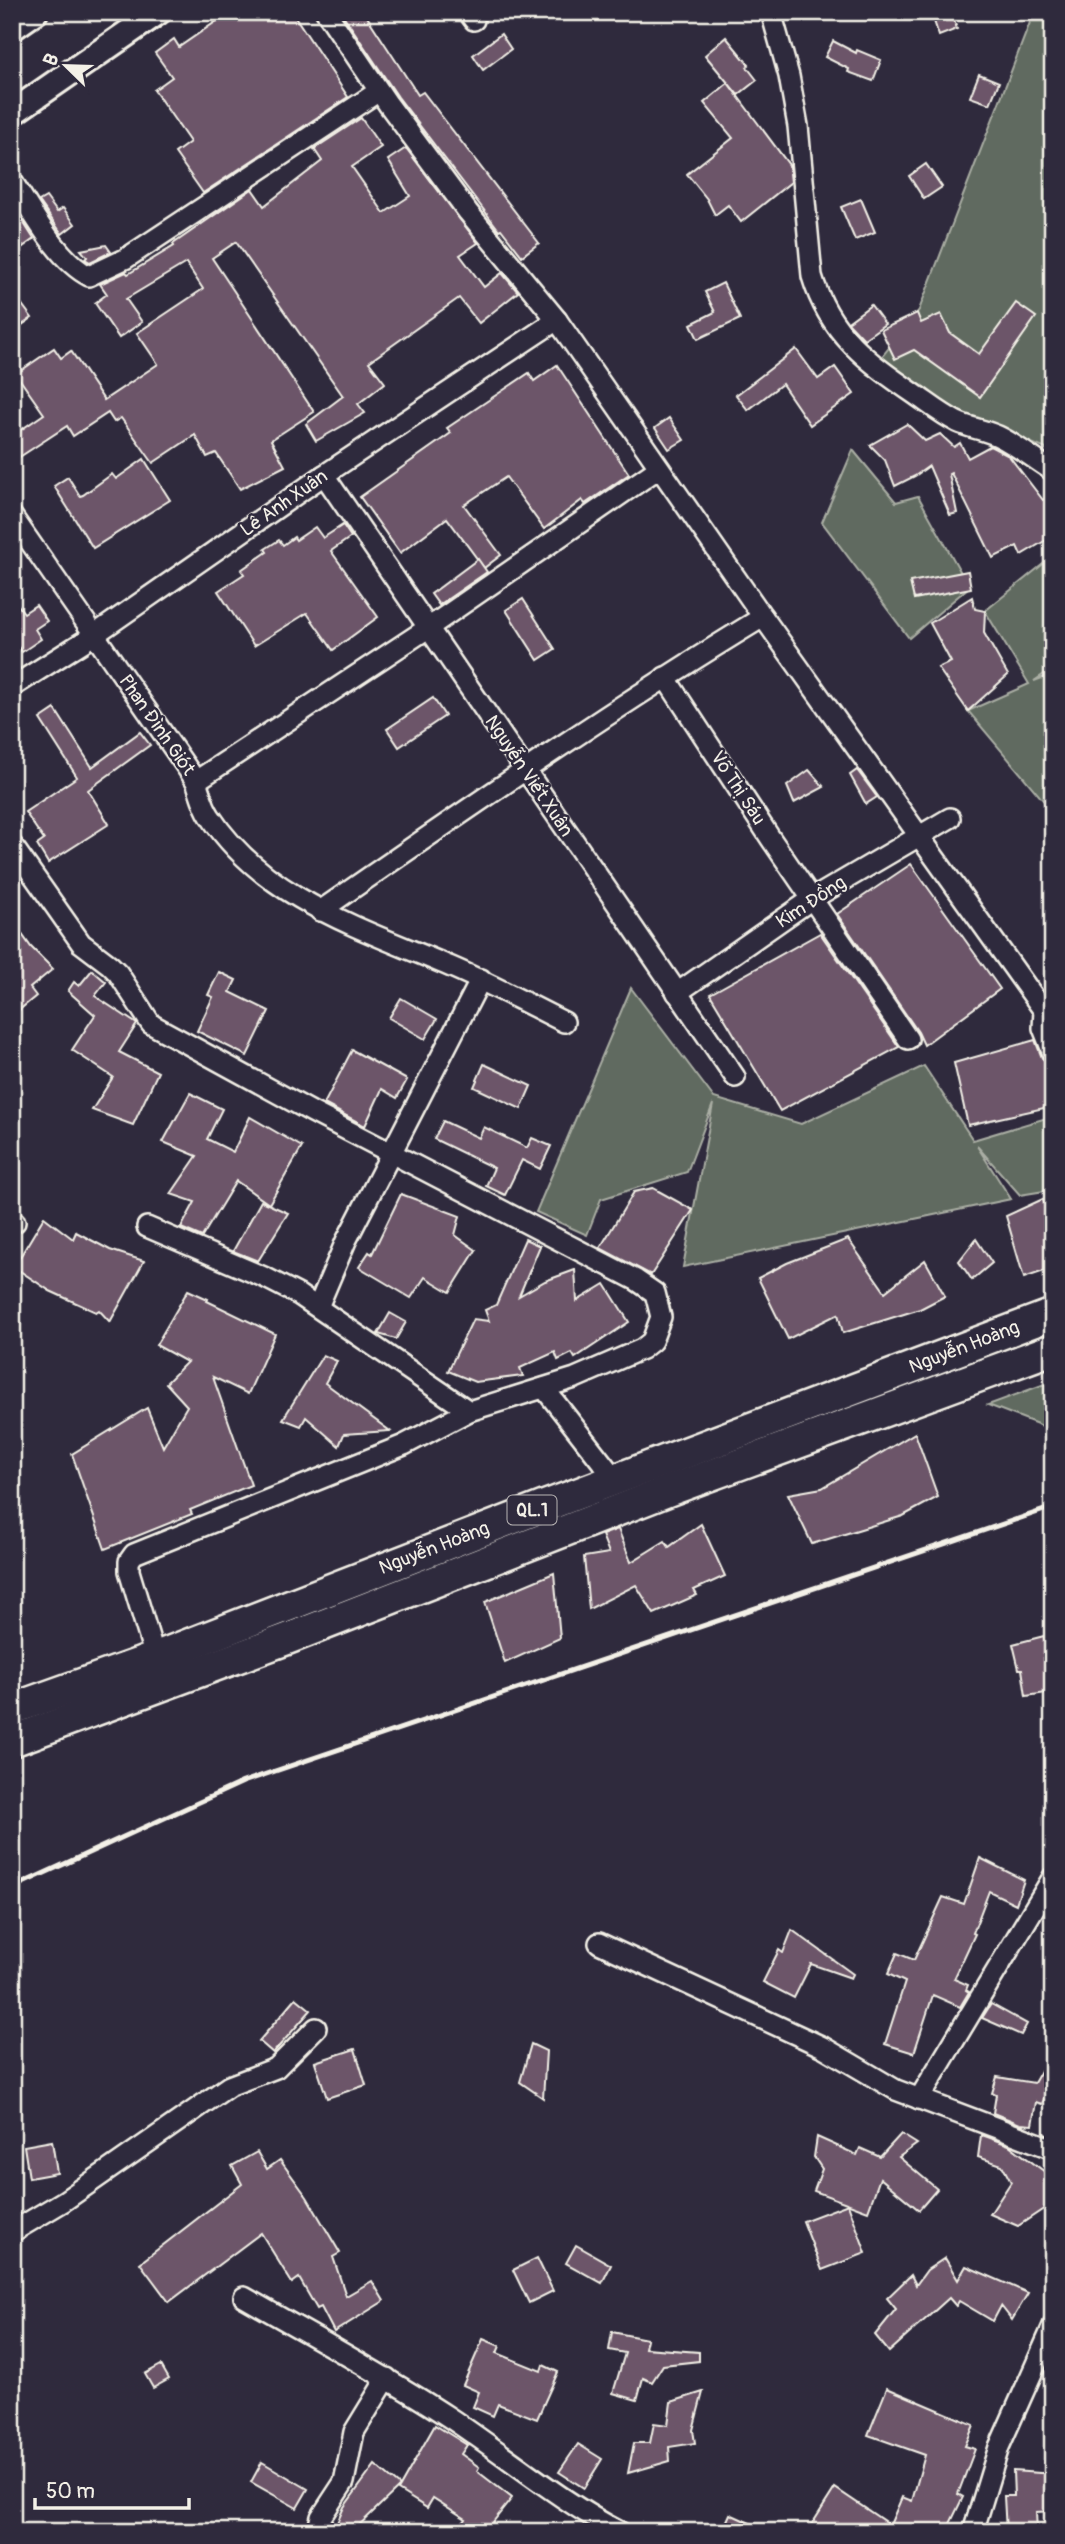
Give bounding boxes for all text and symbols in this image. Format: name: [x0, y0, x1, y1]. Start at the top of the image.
north arrow: [32, 32, 102, 102]
text: B: [38, 50, 65, 69]
street label: Lê Anh Xuân: [236, 464, 332, 542]
street label: Phan Đình Giót: [113, 670, 201, 780]
street label: Nguyễn Viết Xuân: [479, 711, 579, 841]
street label: Võ Thị Sáu: [705, 746, 771, 830]
street label: Kim Đồng: [771, 870, 851, 934]
street label: Nguyễn Hoàng: [905, 1315, 1023, 1379]
road number: QL.1: [508, 1496, 556, 1525]
street label: Nguyễn Hoàng: [375, 1516, 493, 1580]
scale bar: [35, 2467, 189, 2511]
text: 50 m: [46, 2478, 95, 2505]

